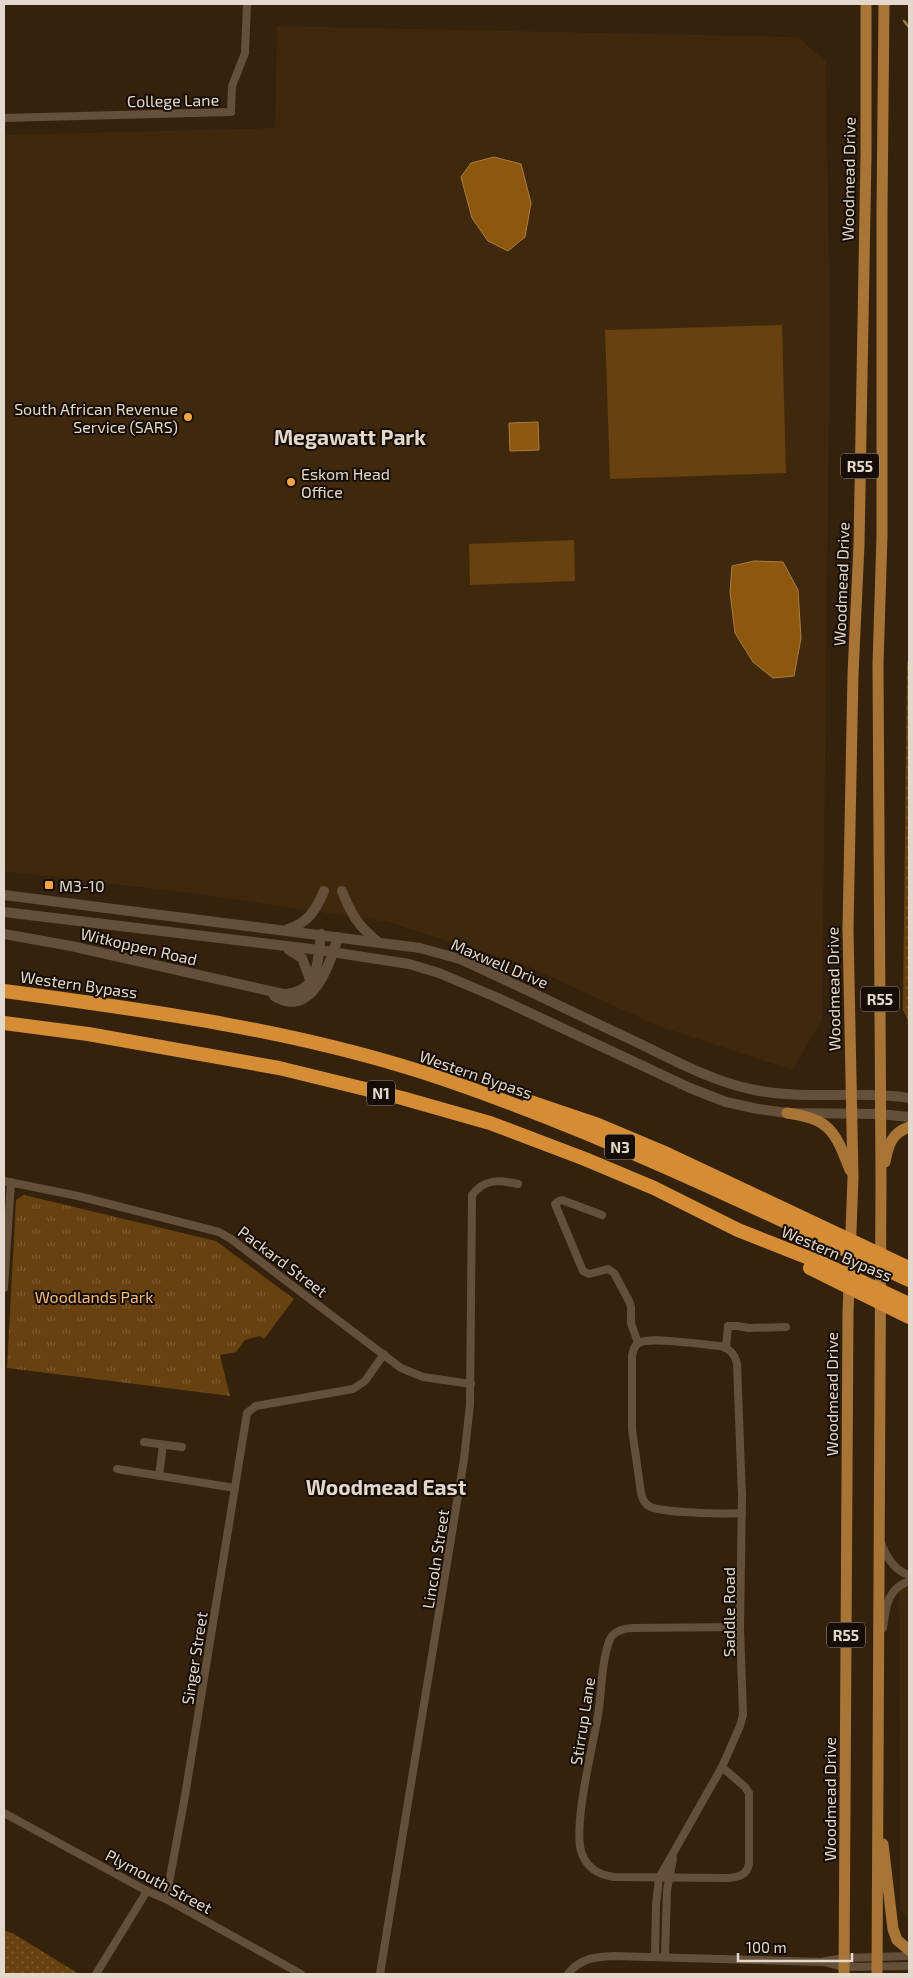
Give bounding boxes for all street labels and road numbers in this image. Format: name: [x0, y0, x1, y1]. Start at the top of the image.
street label: College Lane: [127, 90, 219, 110]
street label: Woodmead Drive: [837, 117, 859, 241]
road number: R55: [841, 454, 879, 478]
street label: Woodmead Drive: [829, 522, 853, 646]
street label: Witkoppen Road: [79, 923, 199, 969]
street label: Woodmead Drive: [822, 927, 844, 1051]
street label: Maxwell Drive: [449, 934, 551, 992]
street label: Western Bypass: [19, 966, 139, 1002]
road number: R55: [861, 986, 899, 1012]
street label: Western Bypass: [417, 1046, 535, 1102]
road number: N1: [367, 1080, 395, 1106]
road number: N3: [605, 1134, 635, 1160]
street label: Packard Street: [235, 1221, 331, 1301]
street label: Western Bypass: [779, 1221, 895, 1285]
street label: Woodmead Drive: [822, 1332, 841, 1456]
street label: Lincoln Street: [418, 1508, 452, 1610]
street label: Saddle Road: [719, 1567, 738, 1657]
street label: Singer Street: [177, 1610, 211, 1706]
road number: R55: [827, 1622, 865, 1648]
street label: Stirrup Lane: [566, 1676, 598, 1766]
street label: Woodmead Drive: [820, 1737, 839, 1861]
street label: Plymouth Street: [102, 1845, 216, 1917]

